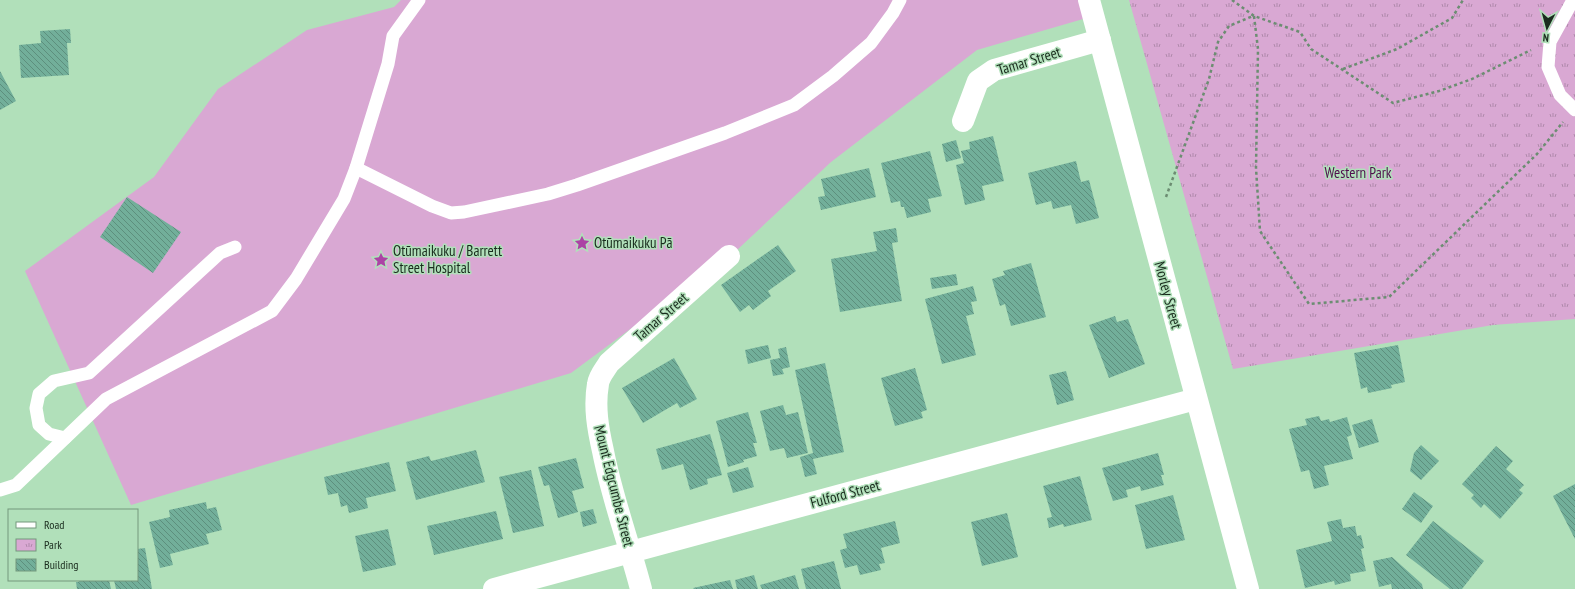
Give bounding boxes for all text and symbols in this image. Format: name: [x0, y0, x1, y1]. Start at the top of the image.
north arrow: [1527, 8, 1567, 48]
text: N: [1542, 31, 1550, 45]
street label: Tamar Street: [995, 42, 1063, 79]
park label: Western Park: [1324, 163, 1392, 182]
place label: Otūmaikuku Pā: [594, 233, 673, 252]
place icon: Otūmaikuku Pā: [573, 234, 591, 252]
place label: Otūmaikuku / Barrett Street Hospital: [393, 241, 502, 277]
place icon: Otūmaikuku / Barrett Street Hospital: [372, 251, 390, 269]
street label: Morley Street: [1150, 259, 1187, 331]
street label: Tamar Street: [630, 288, 692, 345]
street label: Mount Edgcumbe Street: [590, 423, 639, 549]
street label: Fulford Street: [808, 475, 882, 512]
legend: [8, 509, 138, 581]
text: Road: [44, 517, 64, 532]
text: Park: [44, 537, 62, 552]
text: Building: [44, 557, 79, 572]

